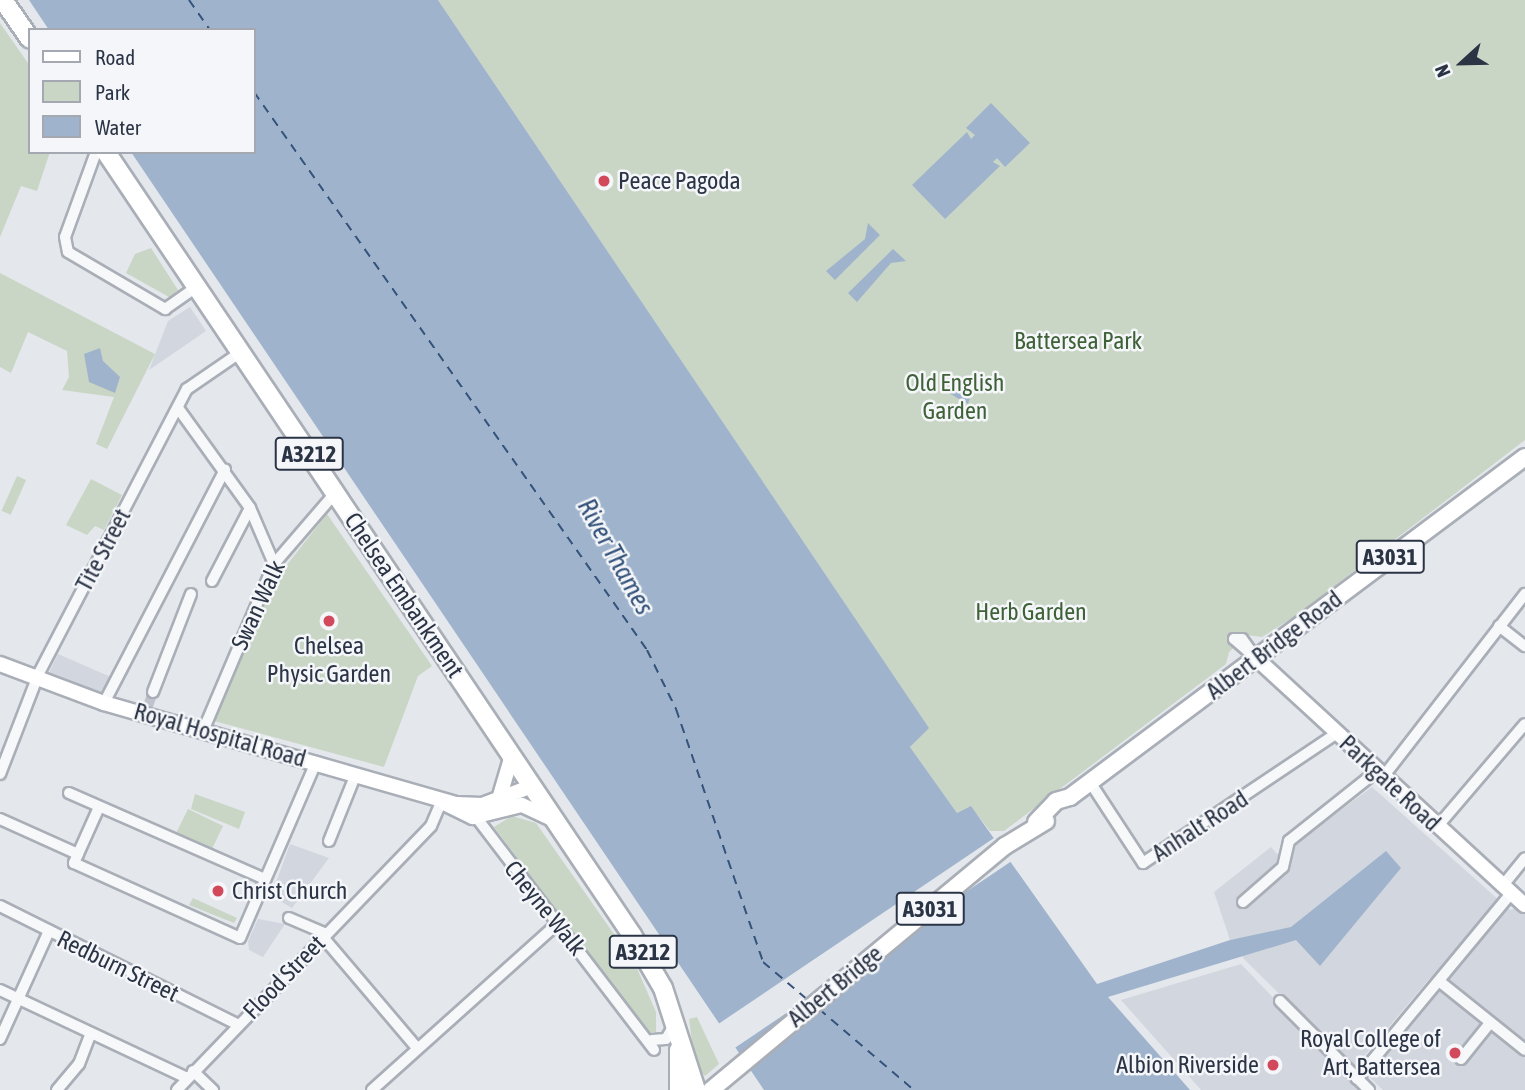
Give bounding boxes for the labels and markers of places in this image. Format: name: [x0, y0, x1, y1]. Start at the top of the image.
place label: Peace Pagoda: [618, 167, 741, 195]
marker: Peace Pagoda: [596, 173, 612, 189]
marker: Chelsea Physic Garden: [321, 613, 337, 629]
place label: Chelsea Physic Garden: [267, 632, 391, 688]
place label: Christ Church: [232, 877, 347, 905]
marker: Christ Church: [210, 883, 226, 899]
place label: Royal College of Art, Battersea: [1300, 1025, 1441, 1081]
marker: Royal College of Art, Battersea: [1447, 1045, 1463, 1061]
place label: Albion Riverside: [1116, 1051, 1259, 1079]
marker: Albion Riverside: [1265, 1057, 1281, 1073]

